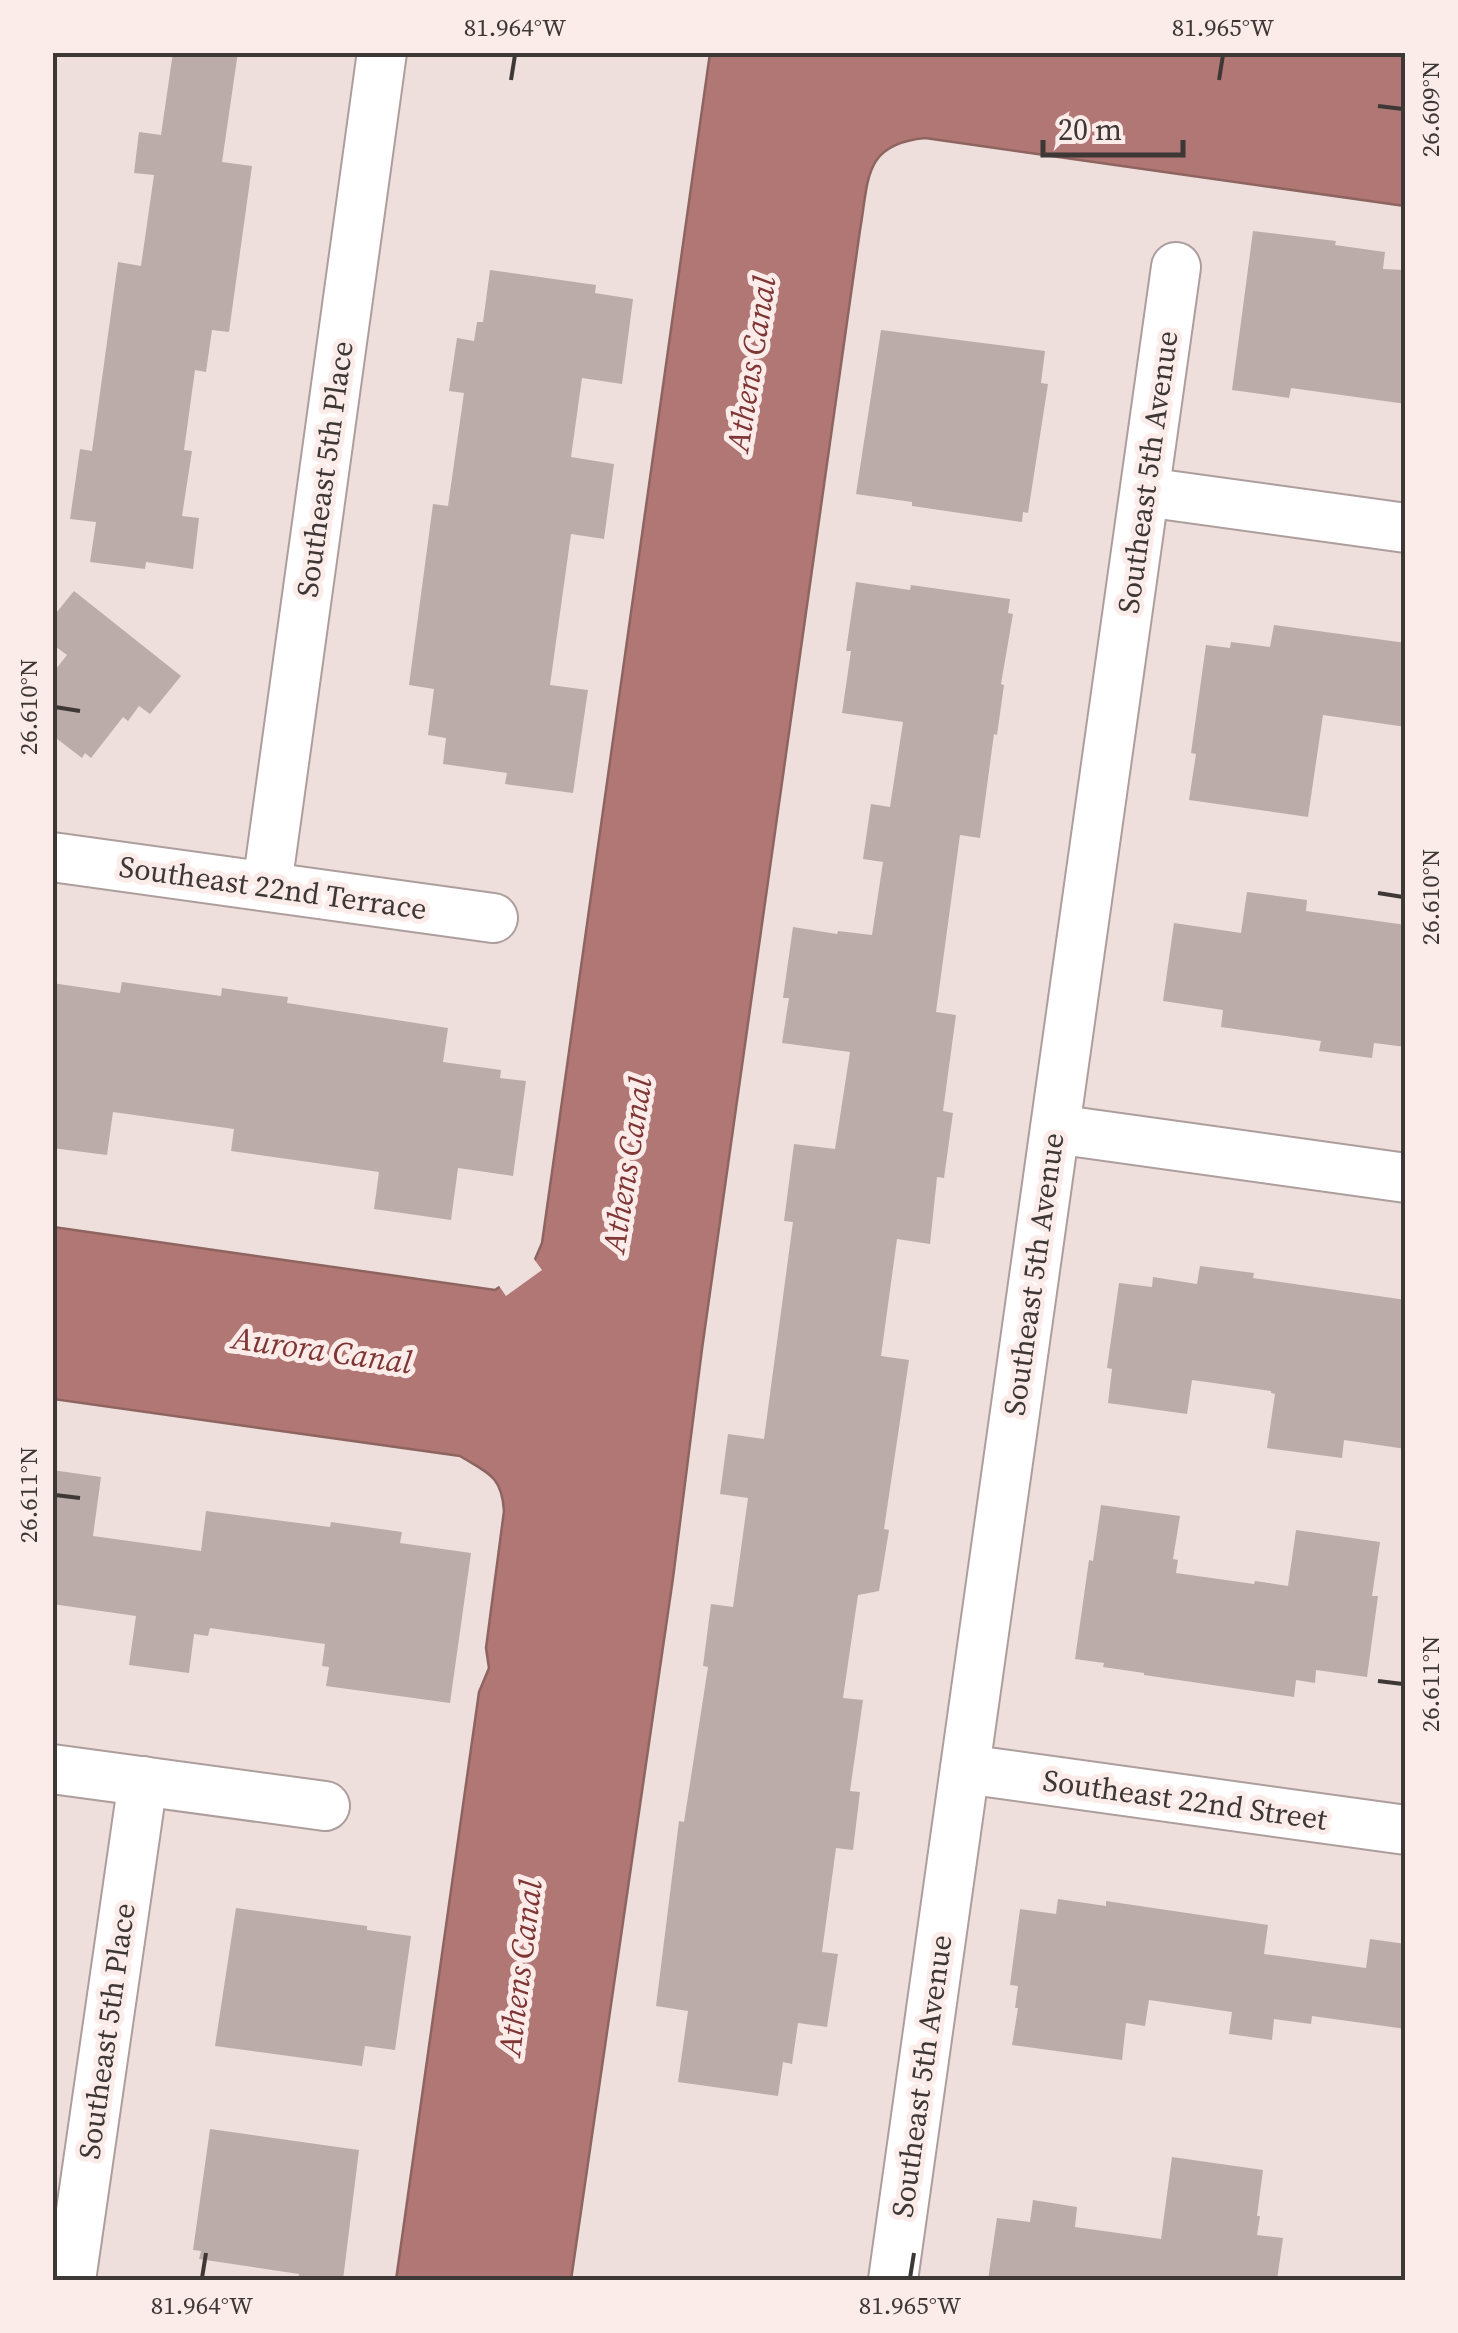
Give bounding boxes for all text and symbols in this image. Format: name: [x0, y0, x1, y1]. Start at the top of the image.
text: 81.964°W: [464, 10, 566, 44]
text: 81.965°W: [1172, 10, 1274, 44]
text: 26.609°N: [1413, 61, 1447, 157]
scale bar: [1043, 95, 1183, 157]
text: 20 m: [1058, 109, 1122, 150]
water label: Athens Canal: [715, 273, 787, 457]
street label: Southeast 5th Avenue: [1107, 328, 1188, 616]
street label: Southeast 5th Place: [286, 338, 363, 600]
text: 26.610°N: [11, 659, 45, 755]
street label: Southeast 22nd Terrace: [117, 846, 429, 929]
text: 26.610°N: [1413, 849, 1447, 945]
water label: Athens Canal: [591, 1074, 663, 1258]
street label: Southeast 5th Avenue: [993, 1130, 1074, 1418]
water label: Aurora Canal: [227, 1315, 415, 1384]
text: 26.611°N: [11, 1447, 45, 1543]
text: 26.611°N: [1413, 1636, 1447, 1732]
street label: Southeast 22nd Street: [1040, 1759, 1330, 1840]
water label: Athens Canal: [487, 1877, 553, 2061]
street label: Southeast 5th Place: [68, 1900, 145, 2162]
street label: Southeast 5th Avenue: [881, 1932, 962, 2220]
text: 81.964°W: [151, 2288, 253, 2322]
text: 81.965°W: [859, 2288, 961, 2322]

